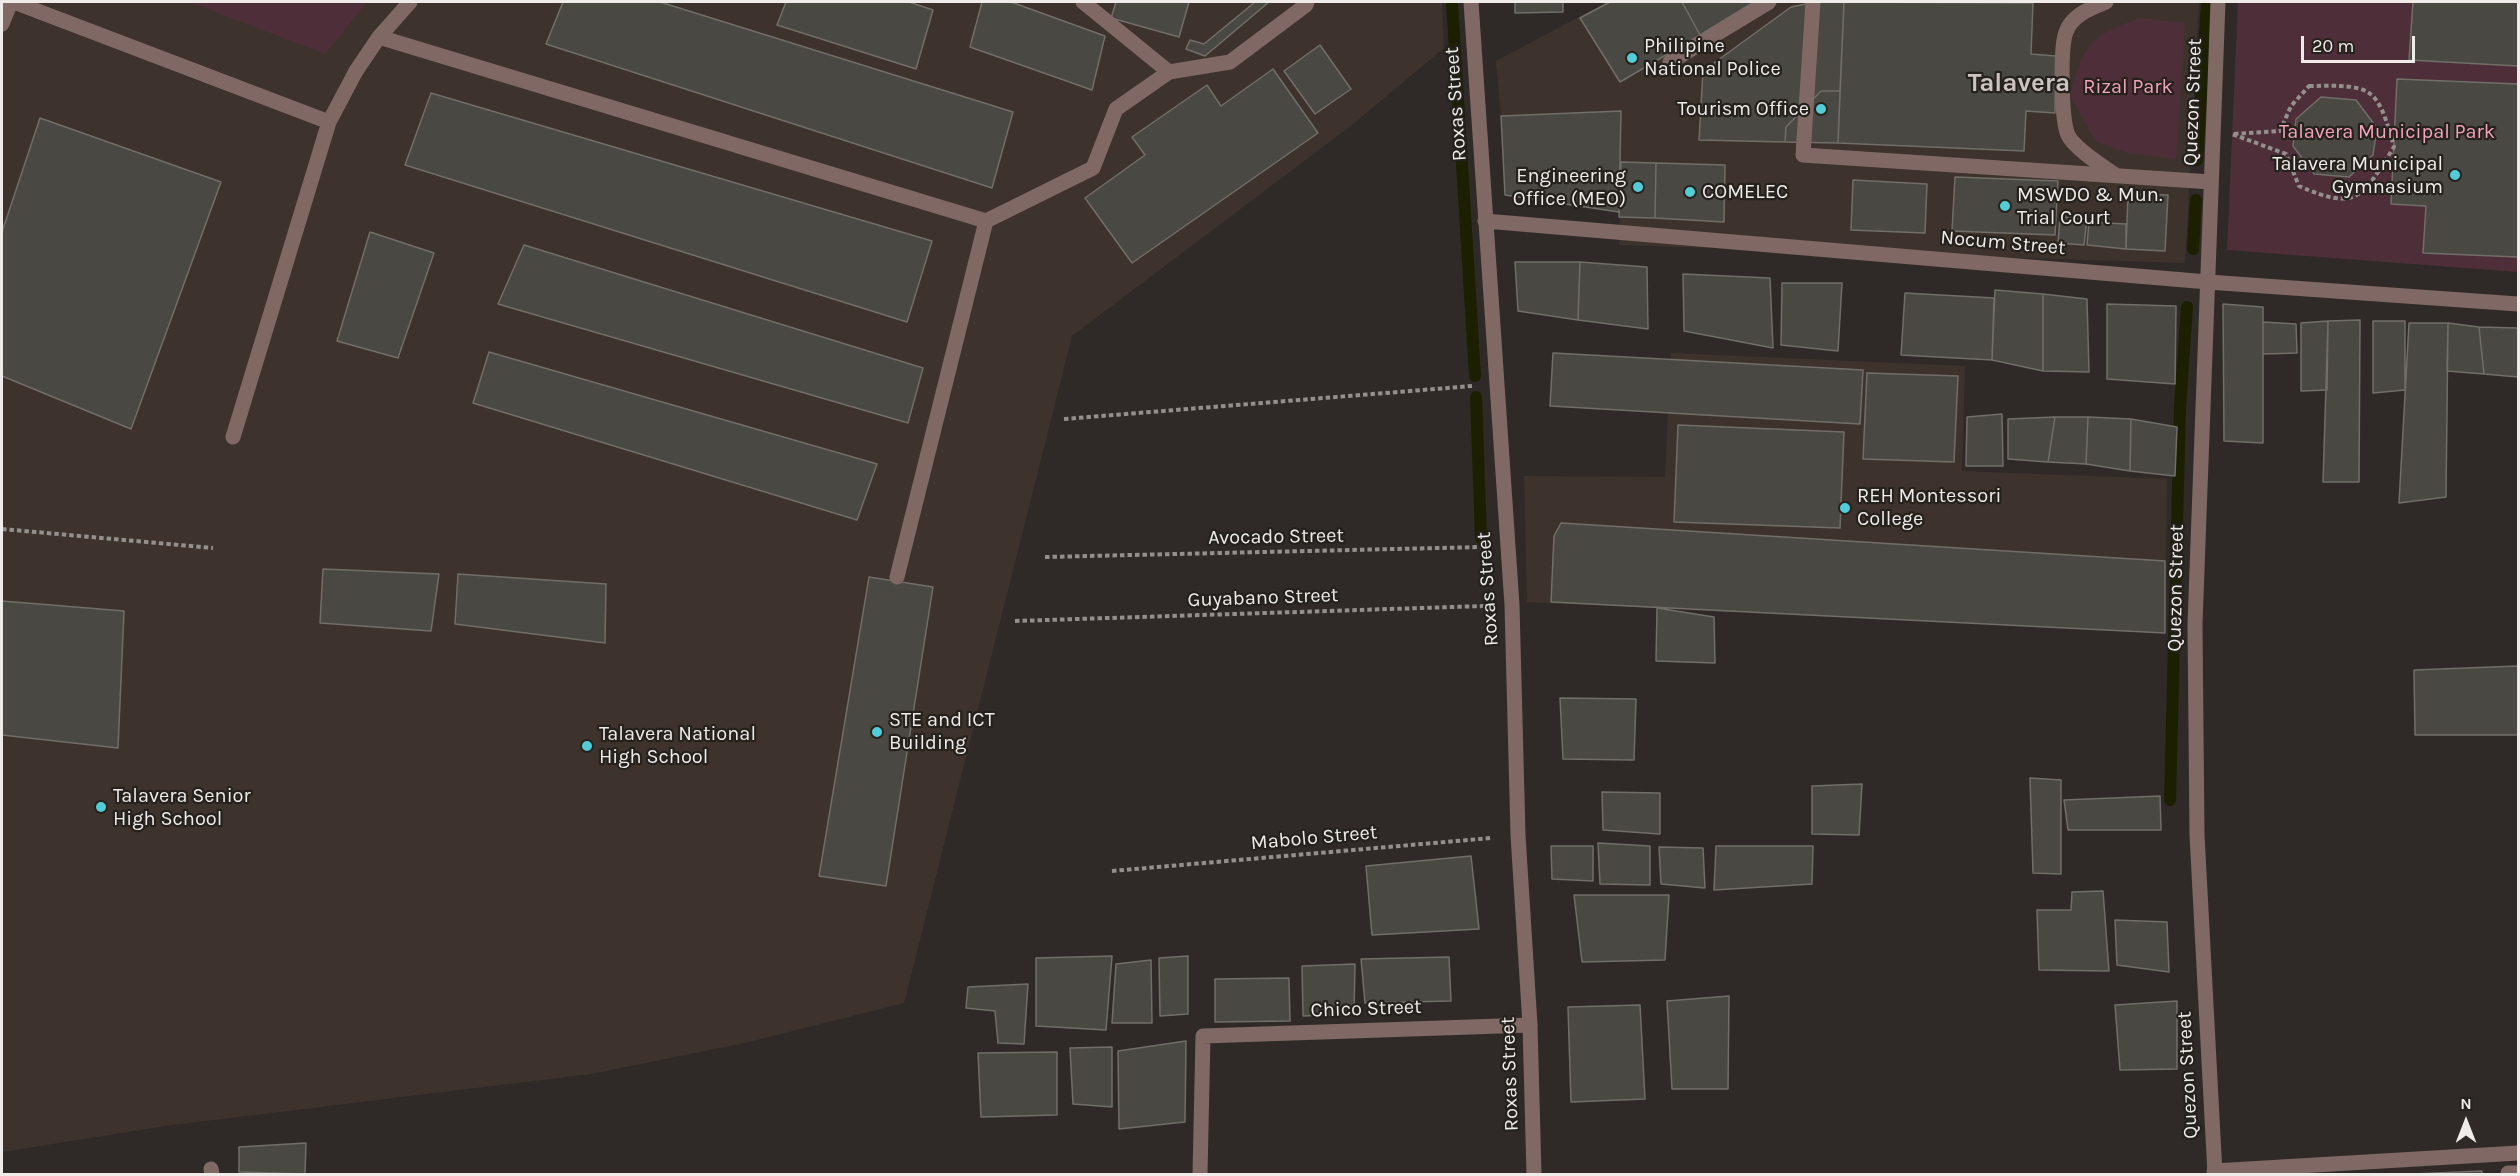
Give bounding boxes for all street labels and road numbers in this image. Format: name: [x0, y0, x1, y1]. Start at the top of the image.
street label: Quezon Street: [2179, 38, 2207, 166]
street label: Roxas Street: [1440, 46, 1472, 162]
street label: Nocum Street: [1939, 226, 2067, 260]
street label: Avocado Street: [1208, 524, 1344, 550]
street label: Quezon Street: [2163, 524, 2189, 652]
street label: Roxas Street: [1472, 531, 1504, 647]
street label: Guyabano Street: [1187, 583, 1339, 613]
street label: Mabolo Street: [1250, 821, 1378, 855]
street label: Chico Street: [1310, 995, 1422, 1023]
street label: Quezon Street: [2173, 1011, 2203, 1139]
street label: Roxas Street: [1496, 1016, 1524, 1132]

